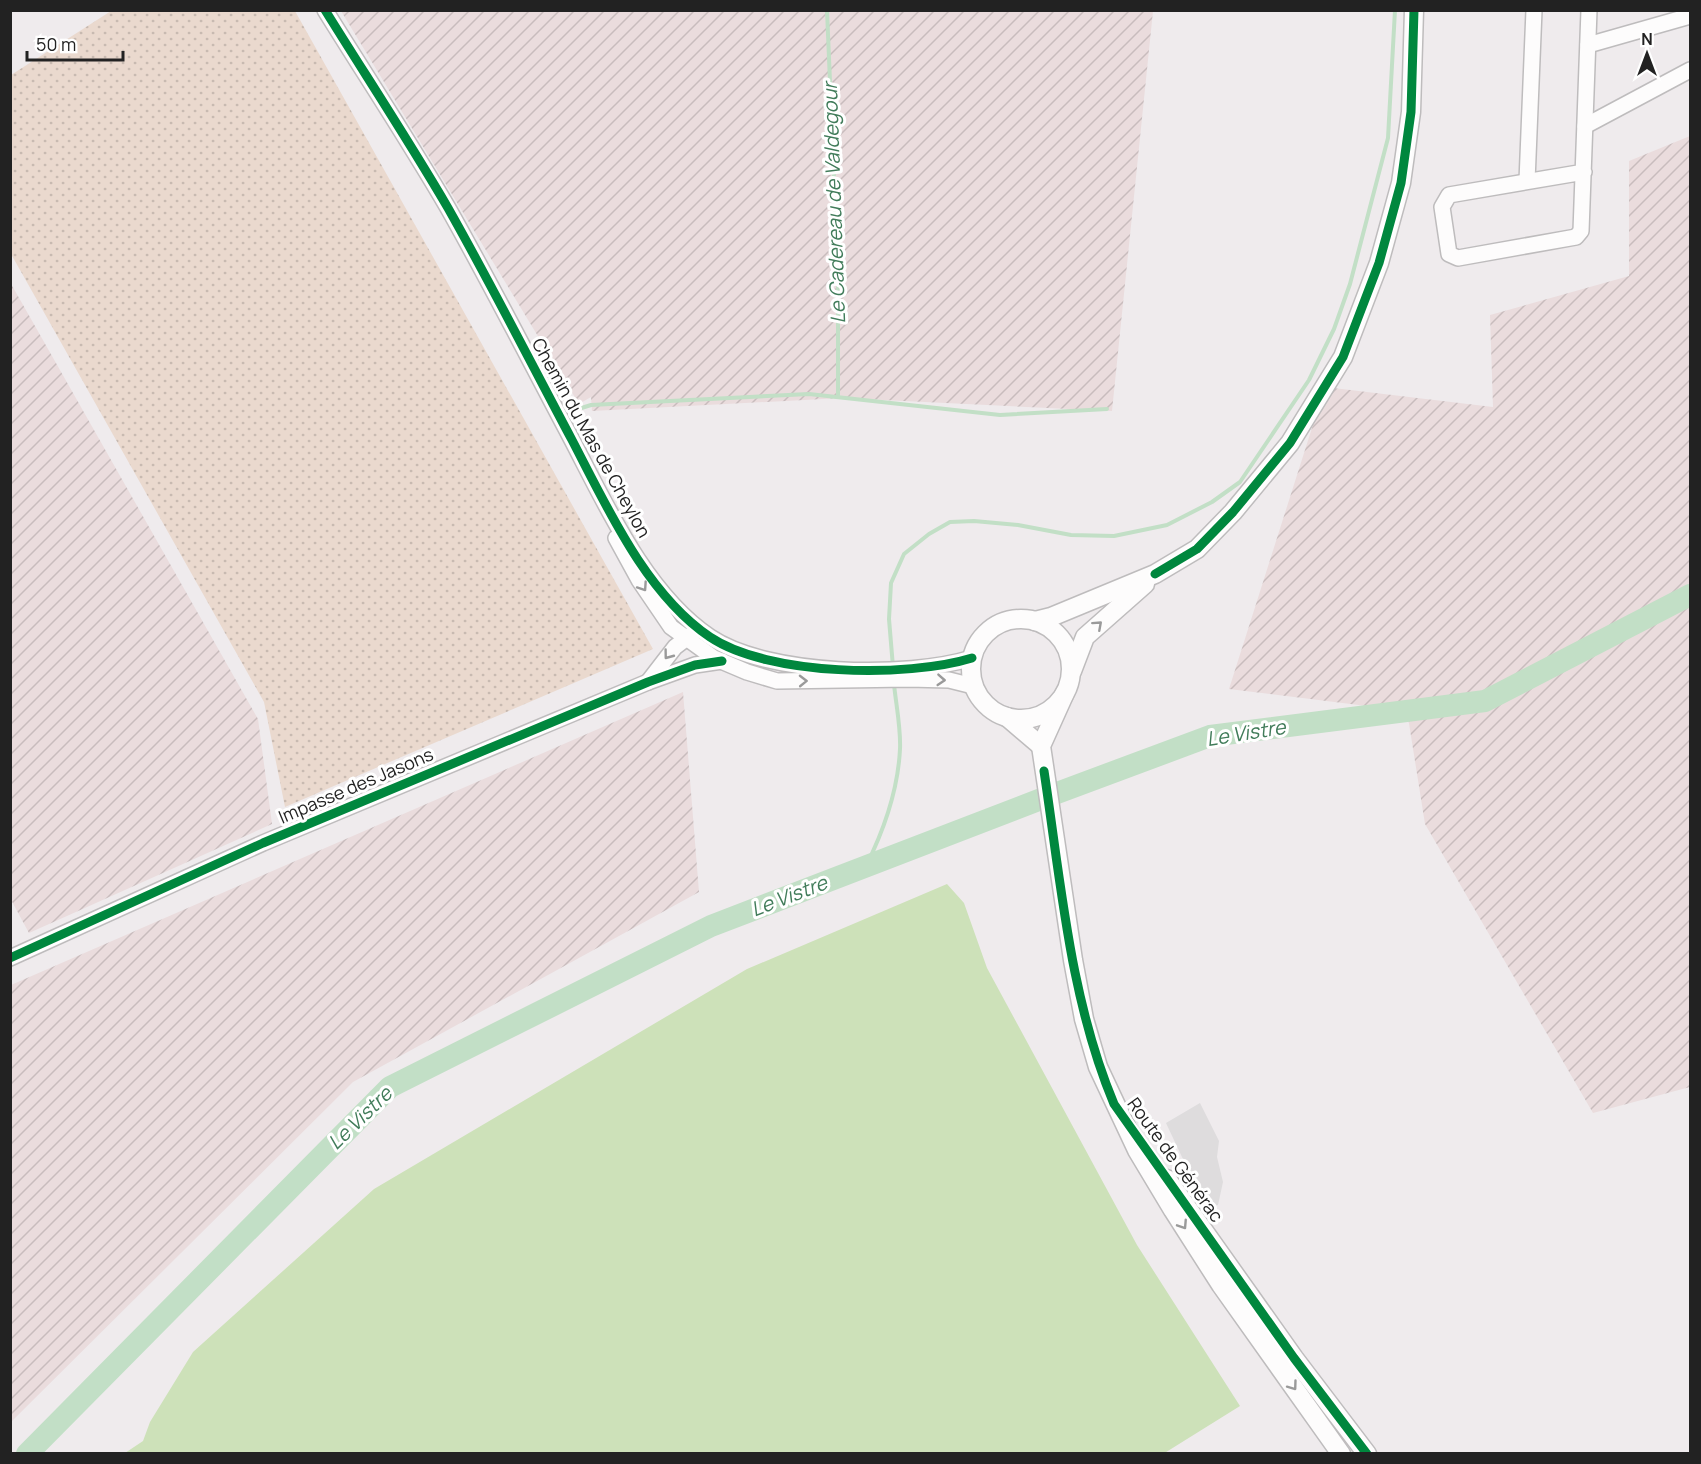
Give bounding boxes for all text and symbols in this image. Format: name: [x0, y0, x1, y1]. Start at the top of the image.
scale bar: [27, 24, 123, 62]
north arrow: [1617, 24, 1677, 84]
text: N: [1641, 28, 1653, 50]
text: 50 m: [36, 32, 76, 56]
water label: Le Cadereau de Valdegour: [816, 79, 851, 324]
street label: Chemin du Mas de Cheylon: [527, 334, 657, 541]
one-way arrow: [636, 581, 647, 592]
one-way arrow: [1092, 621, 1102, 632]
one-way arrow: [665, 649, 676, 660]
one-way arrow: [937, 673, 946, 686]
one-way arrow: [799, 674, 808, 687]
water label: Le Vistre: [1205, 713, 1289, 752]
street label: Impasse des Jasons: [275, 742, 437, 829]
water label: Le Vistre: [747, 868, 832, 922]
water label: Le Vistre: [322, 1079, 399, 1155]
street label: Route de Générac: [1122, 1092, 1229, 1227]
one-way arrow: [1176, 1218, 1187, 1229]
one-way arrow: [1285, 1380, 1296, 1391]

